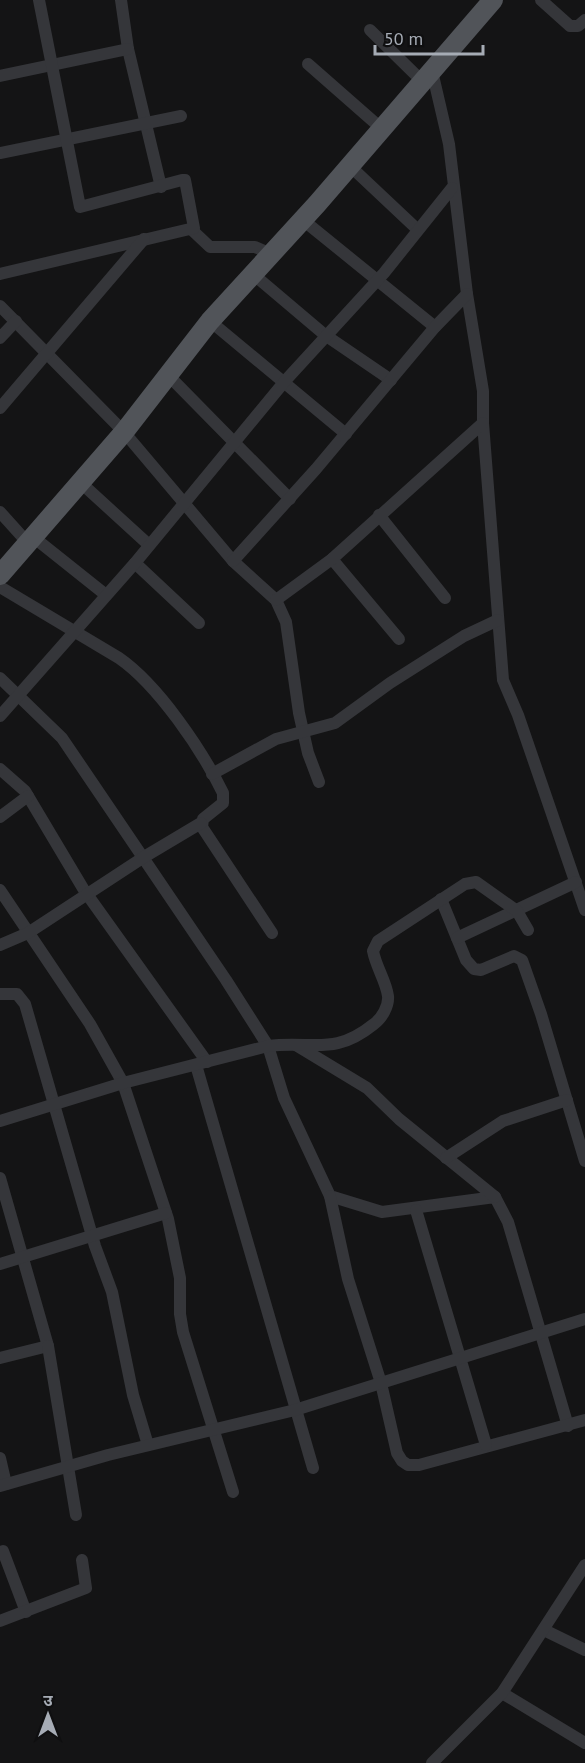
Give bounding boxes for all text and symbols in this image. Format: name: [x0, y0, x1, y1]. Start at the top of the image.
scale bar: [375, 18, 483, 56]
text: 50 m: [384, 27, 423, 50]
north arrow: [18, 1685, 78, 1745]
text: उ: [43, 1690, 53, 1710]

